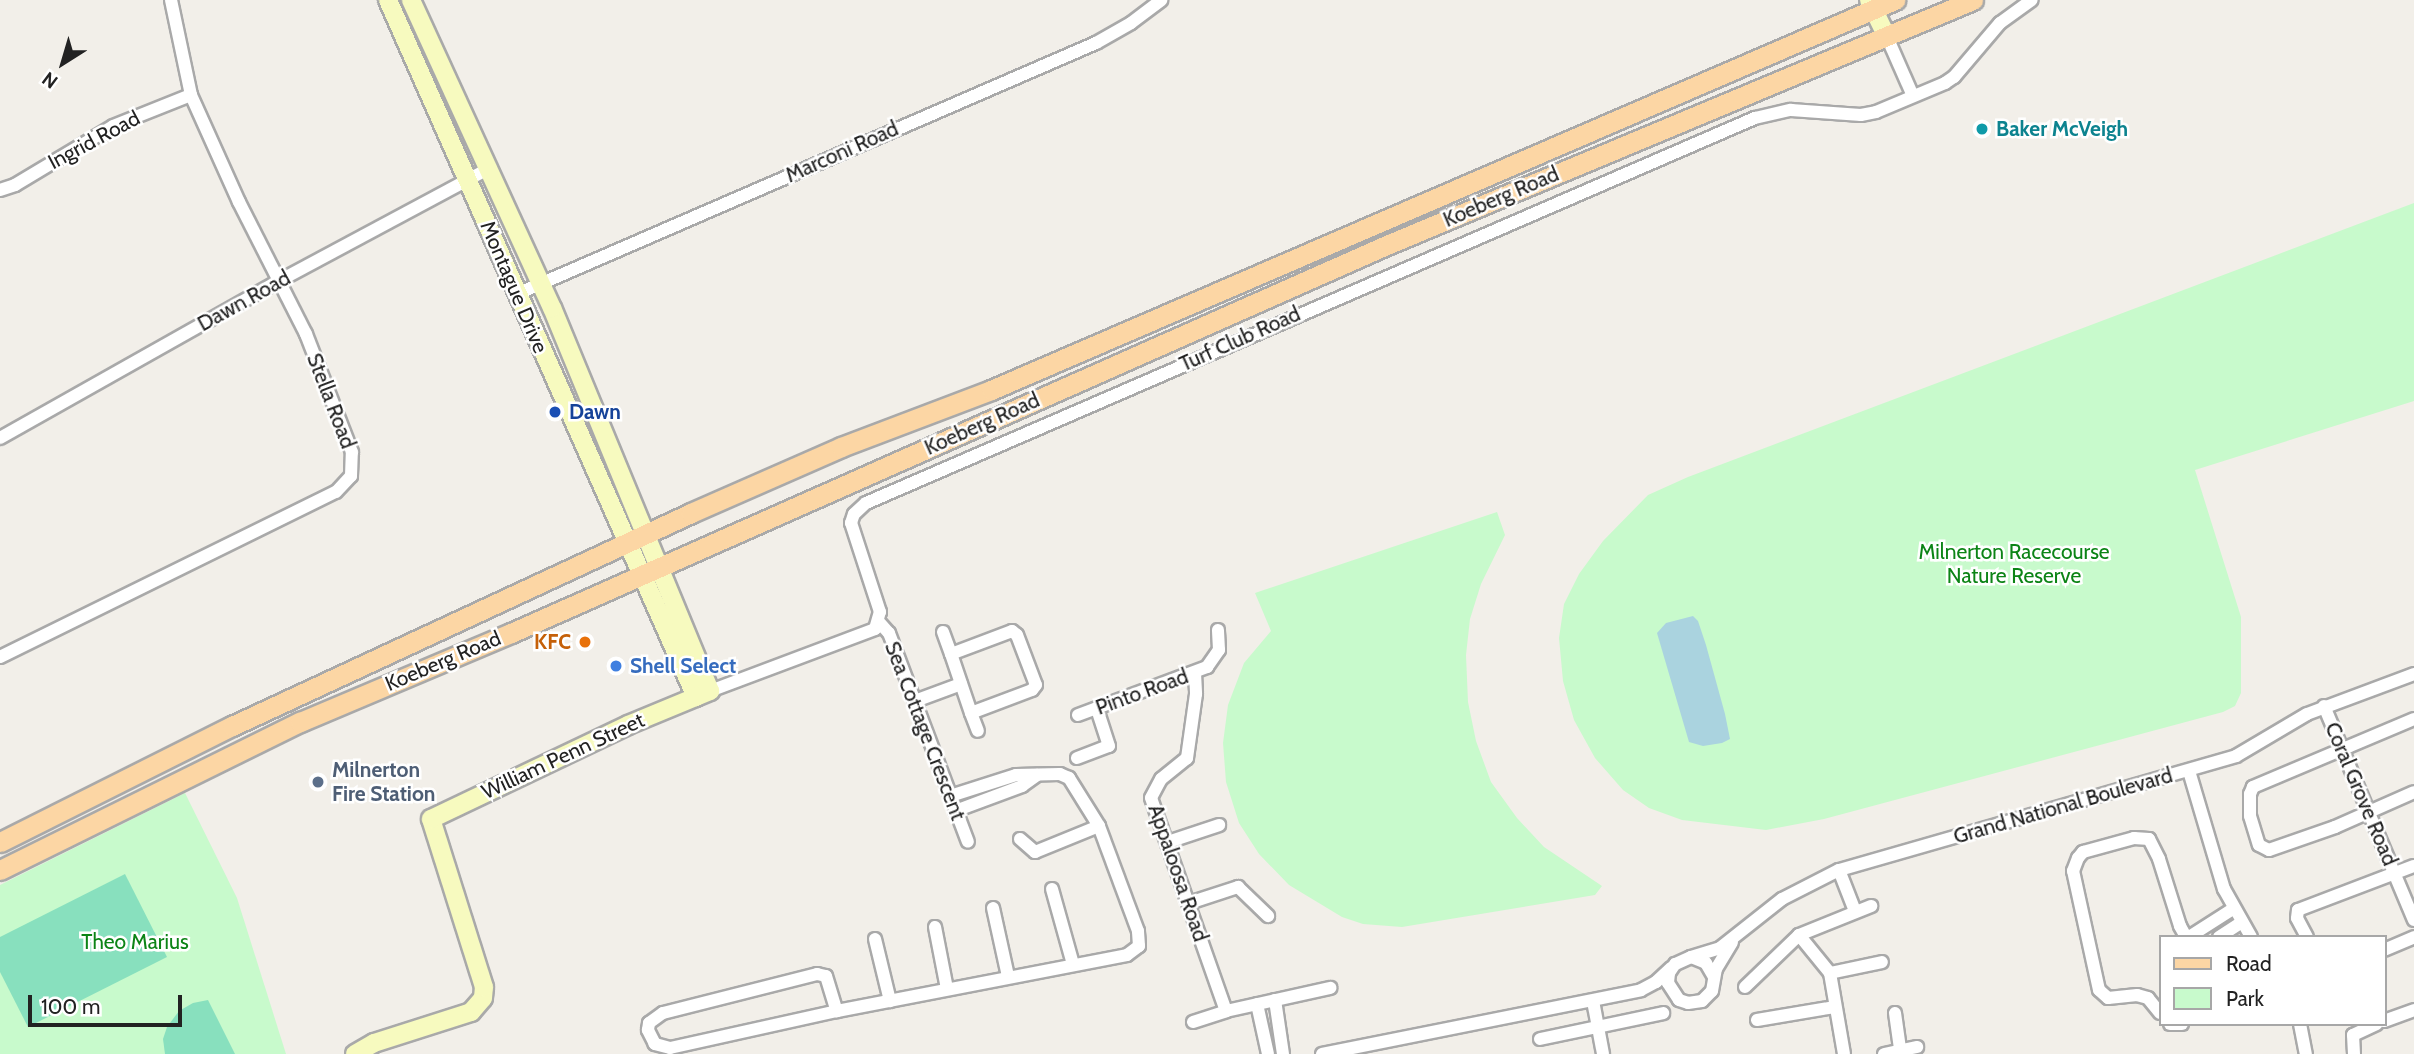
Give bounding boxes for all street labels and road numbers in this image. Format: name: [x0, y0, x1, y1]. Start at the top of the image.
street label: Ingrid Road: [44, 105, 144, 175]
street label: Marconi Road: [782, 116, 902, 188]
street label: Koeberg Road: [1439, 161, 1563, 233]
street label: Montague Drive: [475, 217, 553, 357]
street label: Dawn Road: [193, 265, 295, 337]
street label: Turf Club Road: [1176, 301, 1304, 377]
street label: Stella Road: [301, 350, 361, 452]
street label: Koeberg Road: [921, 387, 1043, 461]
street label: Koeberg Road: [381, 625, 505, 697]
street label: Sea Cottage Crescent: [879, 638, 971, 824]
street label: Pinto Road: [1092, 664, 1192, 720]
street label: William Penn Street: [478, 707, 648, 805]
street label: Coral Grove Road: [2319, 719, 2403, 869]
street label: Grand National Boulevard: [1951, 763, 2175, 849]
street label: Appaloosa Road: [1143, 801, 1213, 945]

